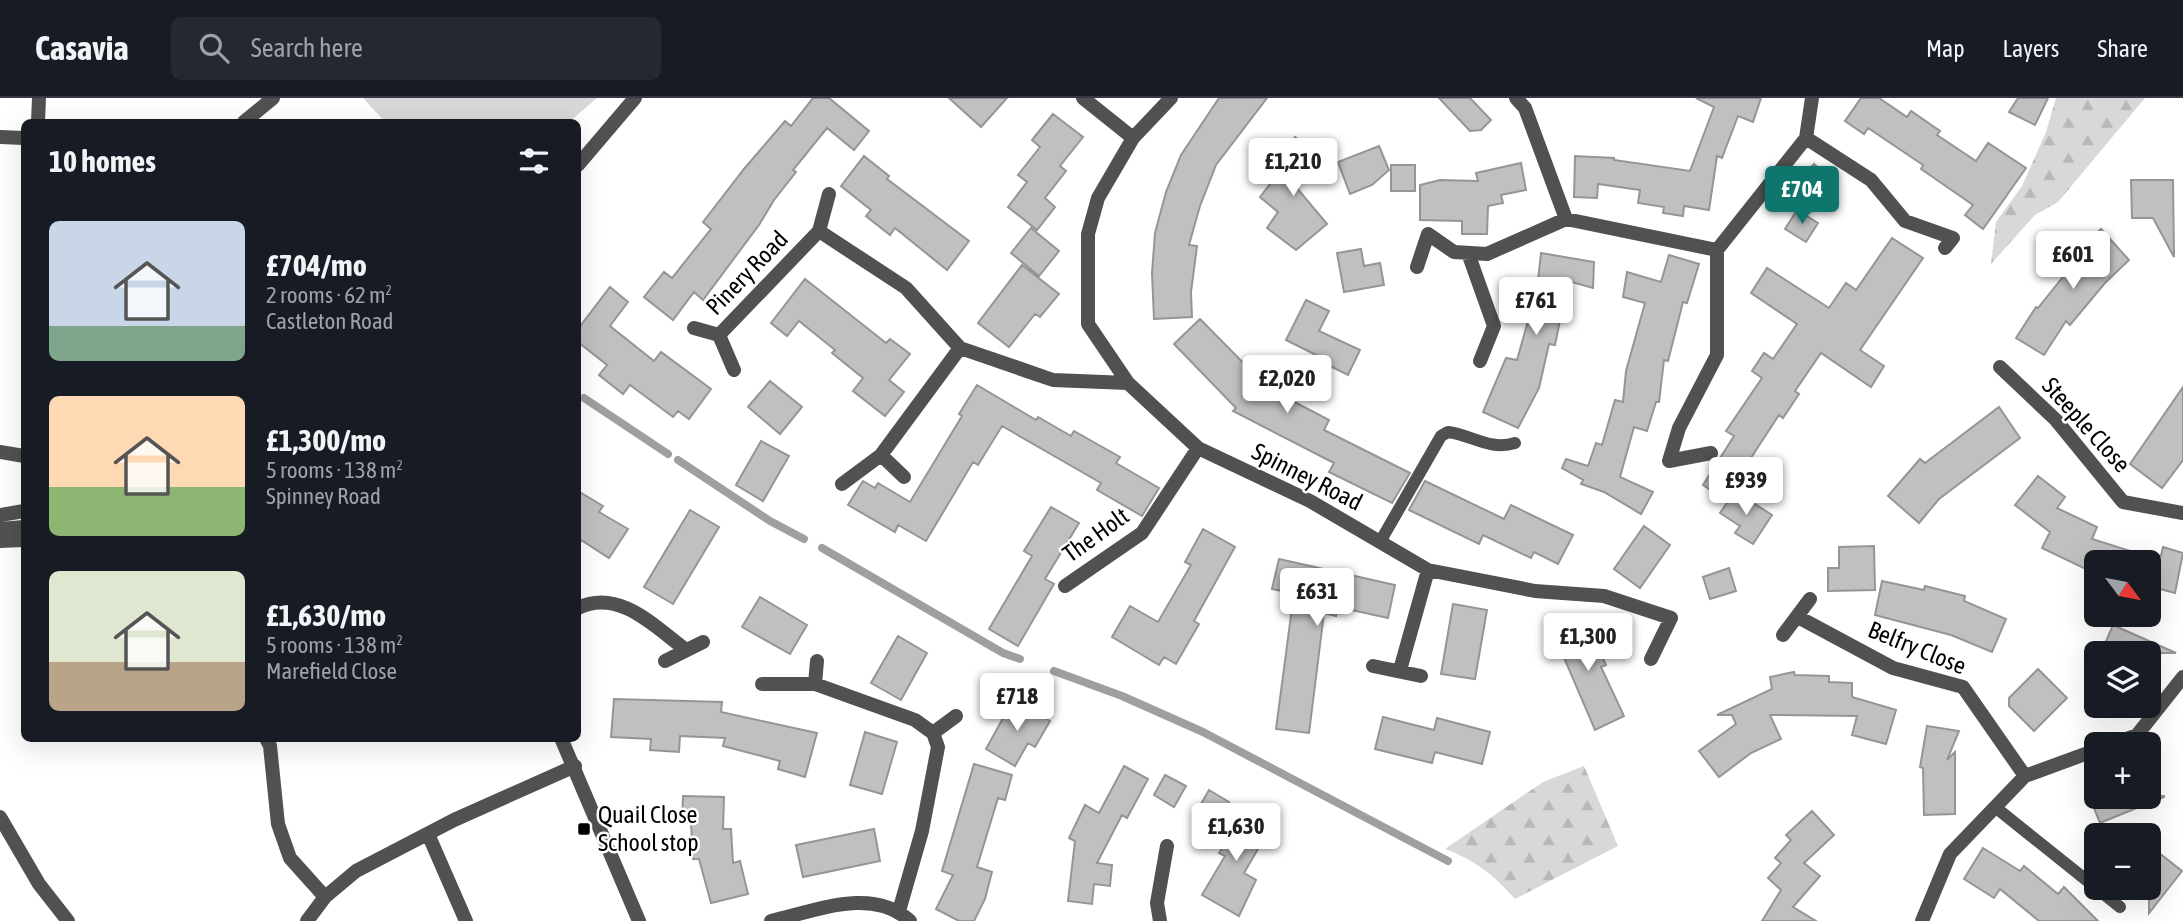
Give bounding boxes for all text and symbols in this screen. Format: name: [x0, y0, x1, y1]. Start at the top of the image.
search box: [171, 17, 661, 80]
text: Casavia: [35, 29, 129, 67]
icon: search: [195, 29, 233, 67]
text: Search here: [251, 33, 363, 63]
text: Map: [1926, 35, 1965, 62]
text: Layers: [2003, 35, 2059, 62]
text: Share: [2097, 35, 2148, 62]
pin: £1,210: [1236, 139, 1350, 198]
icon: filters: [515, 142, 553, 180]
text: 10 homes: [49, 144, 156, 178]
text: £1,210: [1265, 148, 1322, 174]
pin: £704: [1761, 166, 1843, 226]
text: £704: [1781, 176, 1823, 202]
street label: Pinery Road: [700, 225, 793, 320]
pin: £601: [2032, 232, 2114, 291]
text: £601: [2052, 241, 2094, 267]
text: £704/mo: [266, 248, 367, 282]
icon: home: [105, 249, 189, 333]
pin: £761: [1495, 278, 1577, 337]
text: 2 rooms · 62 m²: [266, 282, 392, 308]
text: £761: [1515, 287, 1557, 313]
text: Castleton Road: [266, 308, 394, 334]
pin: £2,020: [1230, 356, 1344, 415]
text: £2,020: [1259, 365, 1316, 391]
street label: Steeple Close: [2037, 372, 2136, 477]
text: £1,300/mo: [266, 423, 386, 457]
icon: home: [105, 424, 189, 508]
street label: Spinney Road: [1248, 437, 1367, 516]
text: 5 rooms · 138 m²: [266, 457, 403, 483]
pin: £939: [1705, 458, 1787, 517]
text: £939: [1725, 467, 1767, 493]
text: Spinney Road: [266, 483, 381, 509]
street label: The Holt: [1058, 502, 1134, 567]
north arrow: [2084, 550, 2161, 626]
map controls: [2084, 550, 2161, 900]
pin: £631: [1276, 568, 1358, 628]
text: £631: [1296, 578, 1338, 604]
text: £1,630/mo: [266, 598, 386, 632]
icon: home: [105, 599, 189, 683]
pin: £1,300: [1531, 614, 1645, 673]
street label: Belfry Close: [1864, 616, 1970, 679]
text: £1,300: [1560, 623, 1617, 649]
text: 5 rooms · 138 m²: [266, 632, 403, 658]
button: layers: [2084, 641, 2161, 718]
text: Marefield Close: [266, 658, 397, 684]
pin: £718: [976, 674, 1058, 733]
text: £718: [996, 683, 1038, 709]
button: +: [2084, 732, 2161, 809]
place label: Quail Close School stop: [598, 801, 699, 856]
pin: £1,630: [1179, 804, 1293, 863]
text: £1,630: [1208, 813, 1265, 839]
marker: Quail Close School stop: [576, 821, 592, 837]
button: −: [2084, 823, 2161, 900]

